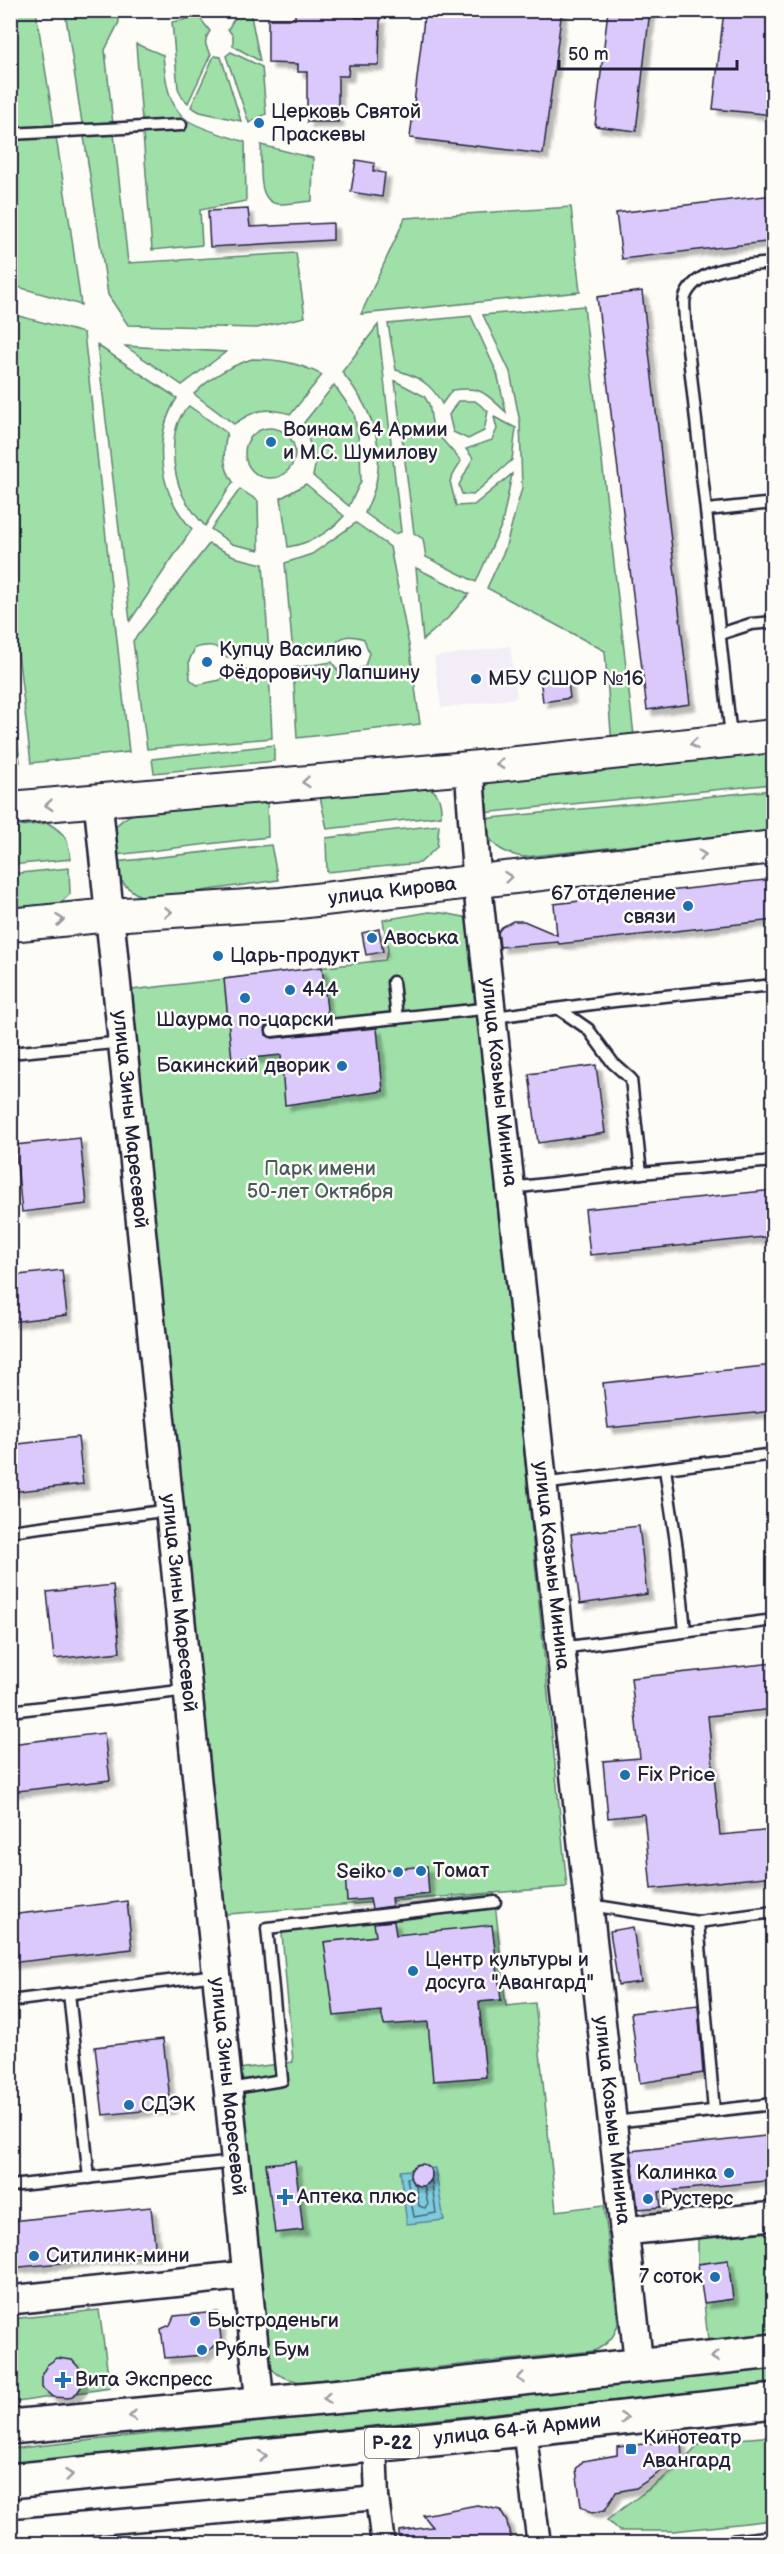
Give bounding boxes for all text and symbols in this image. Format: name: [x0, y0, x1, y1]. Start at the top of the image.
scale bar: [559, 33, 738, 71]
text: 50 m: [568, 44, 609, 65]
place label: Церковь Святой Праскевы: [271, 100, 421, 147]
marker: Церковь Святой Праскевы: [252, 116, 266, 130]
place label: Воинам 64 Армии и М.С. Шумилову: [283, 418, 448, 465]
marker: Воинам 64 Армии и М.С. Шумилову: [264, 435, 278, 449]
place label: Купцу Василию Фёдоровичу Лапшину: [219, 638, 420, 685]
marker: Купцу Василию Фёдоровичу Лапшину: [200, 655, 214, 669]
place label: МБУ СШОР №16: [488, 667, 644, 691]
marker: МБУ СШОР №16: [469, 672, 483, 686]
one-way arrow: [690, 737, 699, 750]
one-way arrow: [496, 757, 505, 770]
one-way arrow: [302, 775, 311, 788]
one-way arrow: [45, 798, 54, 811]
one-way arrow: [698, 850, 707, 862]
one-way arrow: [504, 871, 513, 884]
street label: улица Кирова: [327, 872, 458, 910]
place label: 67 отделение связи: [551, 882, 676, 929]
marker: 67 отделение связи: [681, 899, 695, 913]
one-way arrow: [164, 905, 173, 918]
one-way arrow: [56, 914, 65, 927]
place label: Авоська: [383, 926, 459, 950]
marker: Авоська: [365, 931, 379, 945]
place label: Царь-продукт: [230, 944, 360, 968]
marker: Царь-продукт: [211, 949, 225, 963]
street label: улица Козьмы Минина: [476, 977, 522, 1188]
place label: 444: [302, 978, 339, 1002]
marker: 444: [283, 983, 297, 997]
marker: Шаурма по-царски: [238, 991, 252, 1005]
place label: Шаурма по-царски: [156, 1008, 334, 1032]
street label: улица Зины Маресевой: [107, 1009, 153, 1230]
place label: Бакинский дворик: [157, 1054, 330, 1078]
marker: Бакинский дворик: [335, 1059, 349, 1073]
park label: Парк имени 50-лет Октября: [247, 1157, 393, 1204]
street label: улица Козьмы Минина: [528, 1460, 575, 1672]
street label: улица Зины Маресевой: [156, 1493, 202, 1713]
place label: Fix Price: [637, 1763, 715, 1787]
marker: Fix Price: [618, 1768, 632, 1782]
place label: Томат: [433, 1859, 490, 1883]
place label: Seiko: [337, 1860, 386, 1884]
marker: Томат: [414, 1864, 428, 1878]
marker: Seiko: [391, 1865, 405, 1879]
place label: Центр культуры и досуга "Авангард": [425, 1948, 594, 1995]
marker: Центр культуры и досуга "Авангард": [406, 1964, 420, 1978]
street label: улица Зины Маресевой: [205, 1976, 251, 2197]
street label: улица Козьмы Минина: [589, 2015, 636, 2226]
place label: СДЭК: [141, 2093, 195, 2117]
marker: СДЭК: [122, 2098, 136, 2112]
place label: Калинка: [636, 2161, 717, 2185]
marker: Калинка: [722, 2166, 736, 2180]
place label: Аптека плюс: [296, 2185, 416, 2209]
place label: Рустерс: [660, 2187, 733, 2211]
marker: Аптека плюс: [278, 2190, 292, 2204]
marker: Рустерс: [641, 2192, 655, 2206]
place label: Ситилинк-мини: [46, 2244, 190, 2268]
marker: Ситилинк-мини: [27, 2249, 41, 2263]
place label: 7 соток: [639, 2265, 703, 2289]
marker: 7 соток: [708, 2270, 722, 2284]
place label: Быстроденьги: [207, 2309, 339, 2333]
marker: Быстроденьги: [188, 2314, 202, 2328]
place label: Рубль Бум: [214, 2338, 310, 2362]
marker: Рубль Бум: [195, 2343, 209, 2357]
one-way arrow: [711, 2350, 720, 2363]
place label: Вита Экспресс: [75, 2368, 212, 2392]
one-way arrow: [517, 2371, 526, 2384]
marker: Вита Экспресс: [56, 2373, 70, 2387]
one-way arrow: [323, 2391, 332, 2404]
street label: улица 64-й Армии: [433, 2408, 602, 2451]
one-way arrow: [129, 2409, 138, 2422]
one-way arrow: [619, 2412, 628, 2425]
place label: Кинотеатр Авангард: [642, 2426, 742, 2473]
road number: Р-22: [365, 2428, 419, 2458]
marker: Кинотеатр Авангард: [624, 2442, 638, 2456]
one-way arrow: [258, 2450, 267, 2463]
one-way arrow: [64, 2469, 73, 2482]

